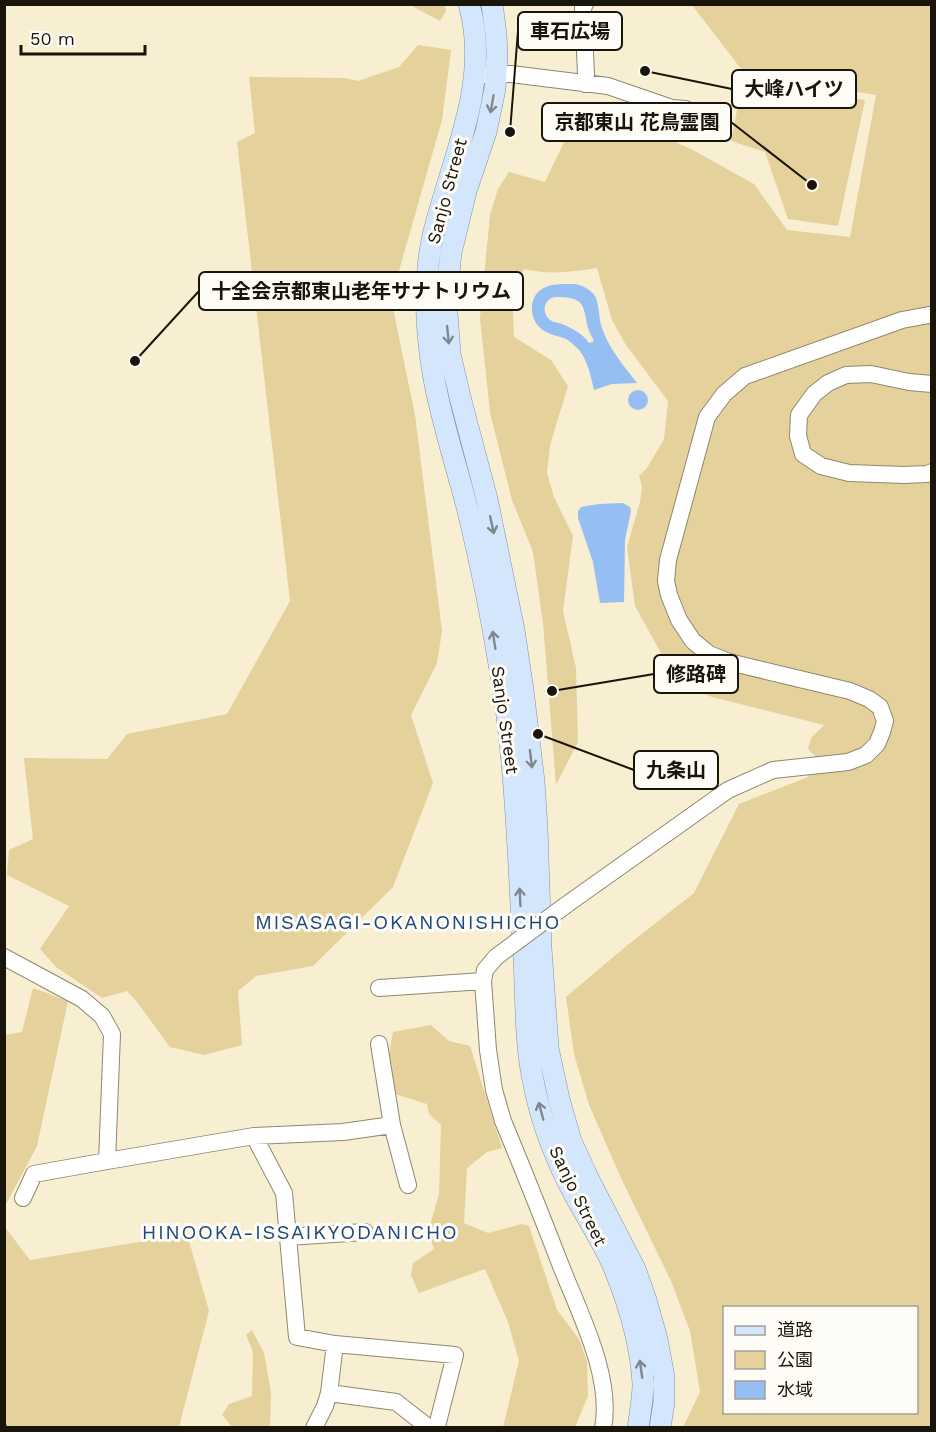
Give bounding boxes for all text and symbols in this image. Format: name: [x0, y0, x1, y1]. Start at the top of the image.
callout: 車石広場: [518, 12, 622, 50]
scale bar: [21, 18, 146, 56]
text: 車石広場: [530, 19, 610, 43]
text: 50 m: [30, 28, 75, 49]
callout: 大峰ハイツ: [732, 70, 856, 108]
text: 大峰ハイツ: [744, 77, 844, 101]
one-way arrow: [486, 94, 497, 114]
callout: 京都東山 花鳥霊園: [542, 103, 731, 141]
text: 京都東山 花鳥霊園: [554, 110, 720, 134]
street label: Sanjo Street: [422, 135, 471, 246]
callout: 十全会京都東山老年サナトリウム: [199, 272, 523, 310]
text: 十全会京都東山老年サナトリウム: [211, 279, 511, 303]
one-way arrow: [443, 325, 454, 345]
one-way arrow: [487, 515, 499, 534]
one-way arrow: [488, 631, 499, 651]
callout: 修路碑: [654, 655, 738, 693]
text: 修路碑: [666, 662, 726, 686]
street label: Sanjo Street: [488, 665, 524, 776]
one-way arrow: [526, 748, 537, 768]
callout: 九条山: [634, 751, 718, 789]
text: 九条山: [646, 758, 706, 782]
one-way arrow: [515, 887, 526, 907]
district label: MISASAGI-OKANONISHICHO: [255, 910, 561, 934]
one-way arrow: [534, 1102, 546, 1121]
street label: Sanjo Street: [545, 1142, 612, 1250]
district label: HINOOKA-ISSAIKYODANICHO: [142, 1220, 458, 1244]
legend: [723, 1306, 918, 1414]
text: 道路: [777, 1319, 813, 1340]
text: 公園: [777, 1349, 813, 1370]
one-way arrow: [635, 1360, 646, 1380]
text: 水域: [777, 1379, 813, 1400]

